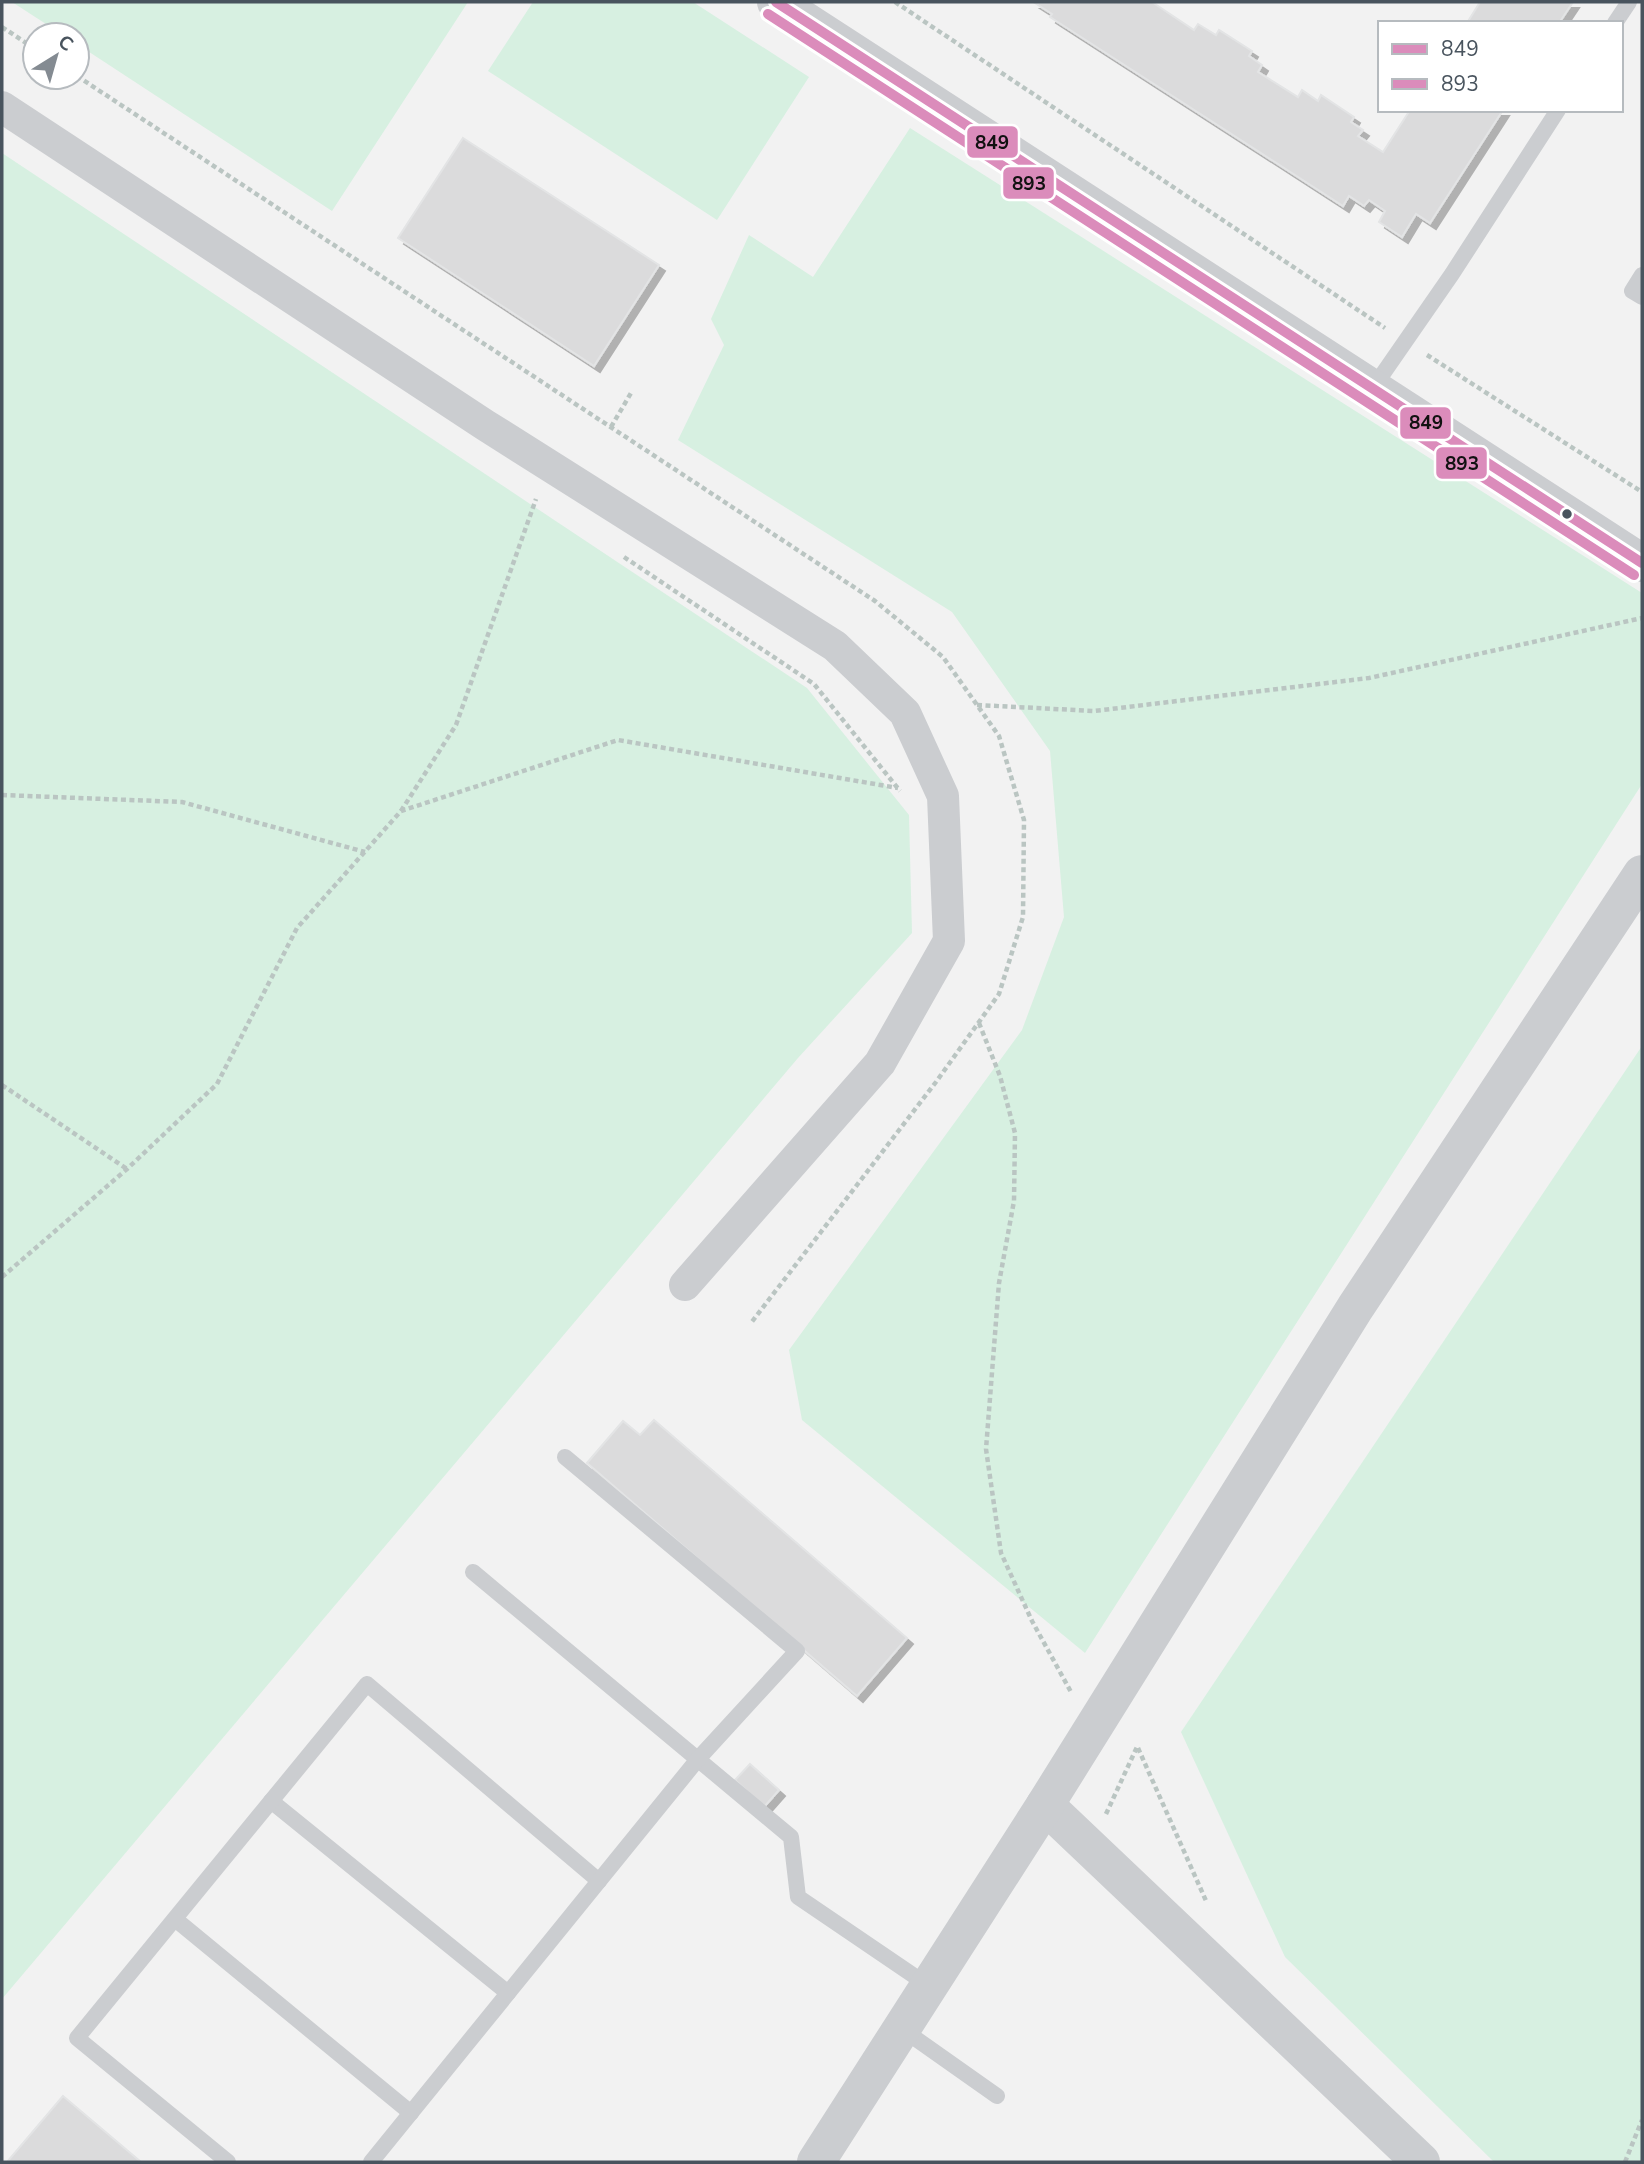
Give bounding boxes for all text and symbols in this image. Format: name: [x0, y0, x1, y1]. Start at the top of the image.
north arrow: [21, 21, 91, 91]
legend: [1378, 21, 1623, 112]
text: С: [53, 29, 79, 58]
text: 849: [1441, 35, 1479, 63]
text: 893: [1441, 70, 1479, 98]
line badge: 849: [966, 125, 1019, 159]
text: 849: [975, 130, 1009, 156]
line badge: 893: [1002, 166, 1055, 200]
text: 893: [1012, 171, 1046, 197]
line badge: 849: [1399, 406, 1452, 440]
text: 849: [1409, 410, 1443, 436]
line badge: 893: [1435, 446, 1488, 480]
text: 893: [1445, 451, 1479, 477]
unlabelled marker: [1560, 507, 1574, 521]

